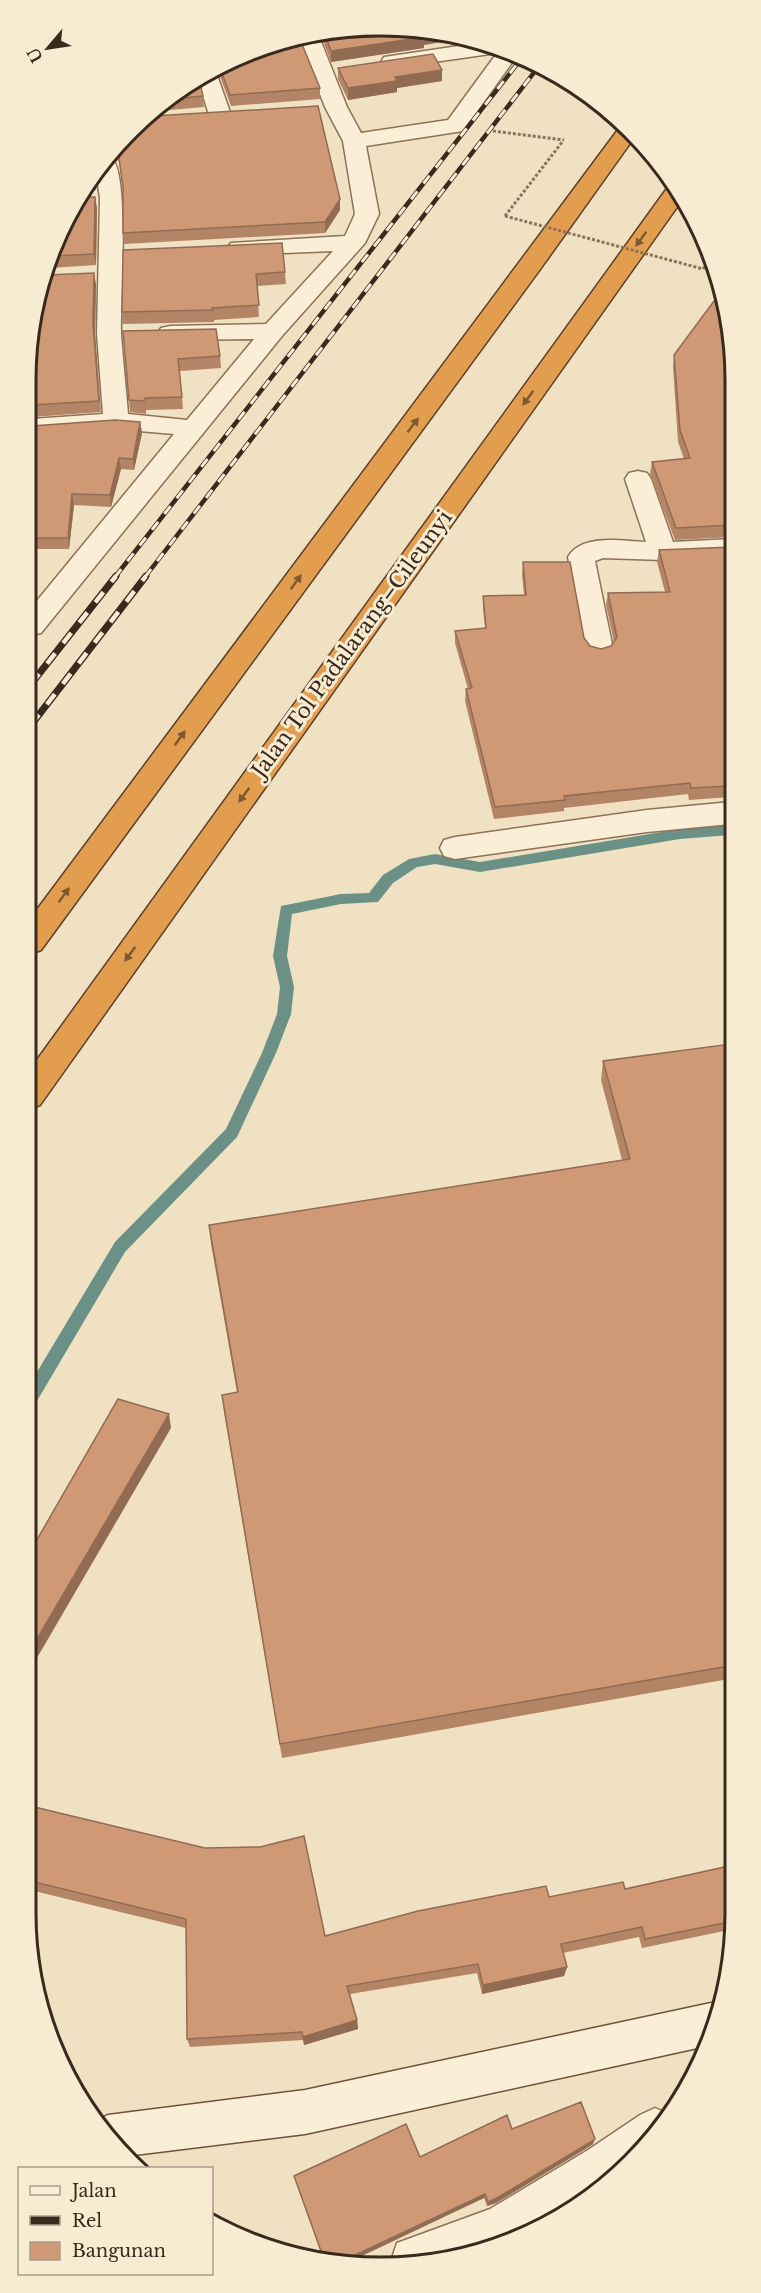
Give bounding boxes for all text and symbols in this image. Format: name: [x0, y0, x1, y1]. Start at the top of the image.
north arrow: [18, 18, 78, 78]
text: U: [23, 44, 47, 66]
one-way arrow: [636, 231, 648, 246]
one-way arrow: [522, 389, 534, 405]
one-way arrow: [406, 418, 418, 433]
street label: Jalan Tol Padalarang–Cileunyi: [244, 505, 458, 785]
one-way arrow: [290, 574, 302, 590]
one-way arrow: [174, 731, 186, 746]
one-way arrow: [238, 787, 250, 803]
one-way arrow: [58, 888, 70, 903]
one-way arrow: [125, 947, 137, 962]
legend: [18, 2167, 213, 2275]
text: Jalan: [70, 2180, 117, 2202]
text: Rel: [72, 2210, 102, 2232]
text: Bangunan: [72, 2240, 166, 2262]

